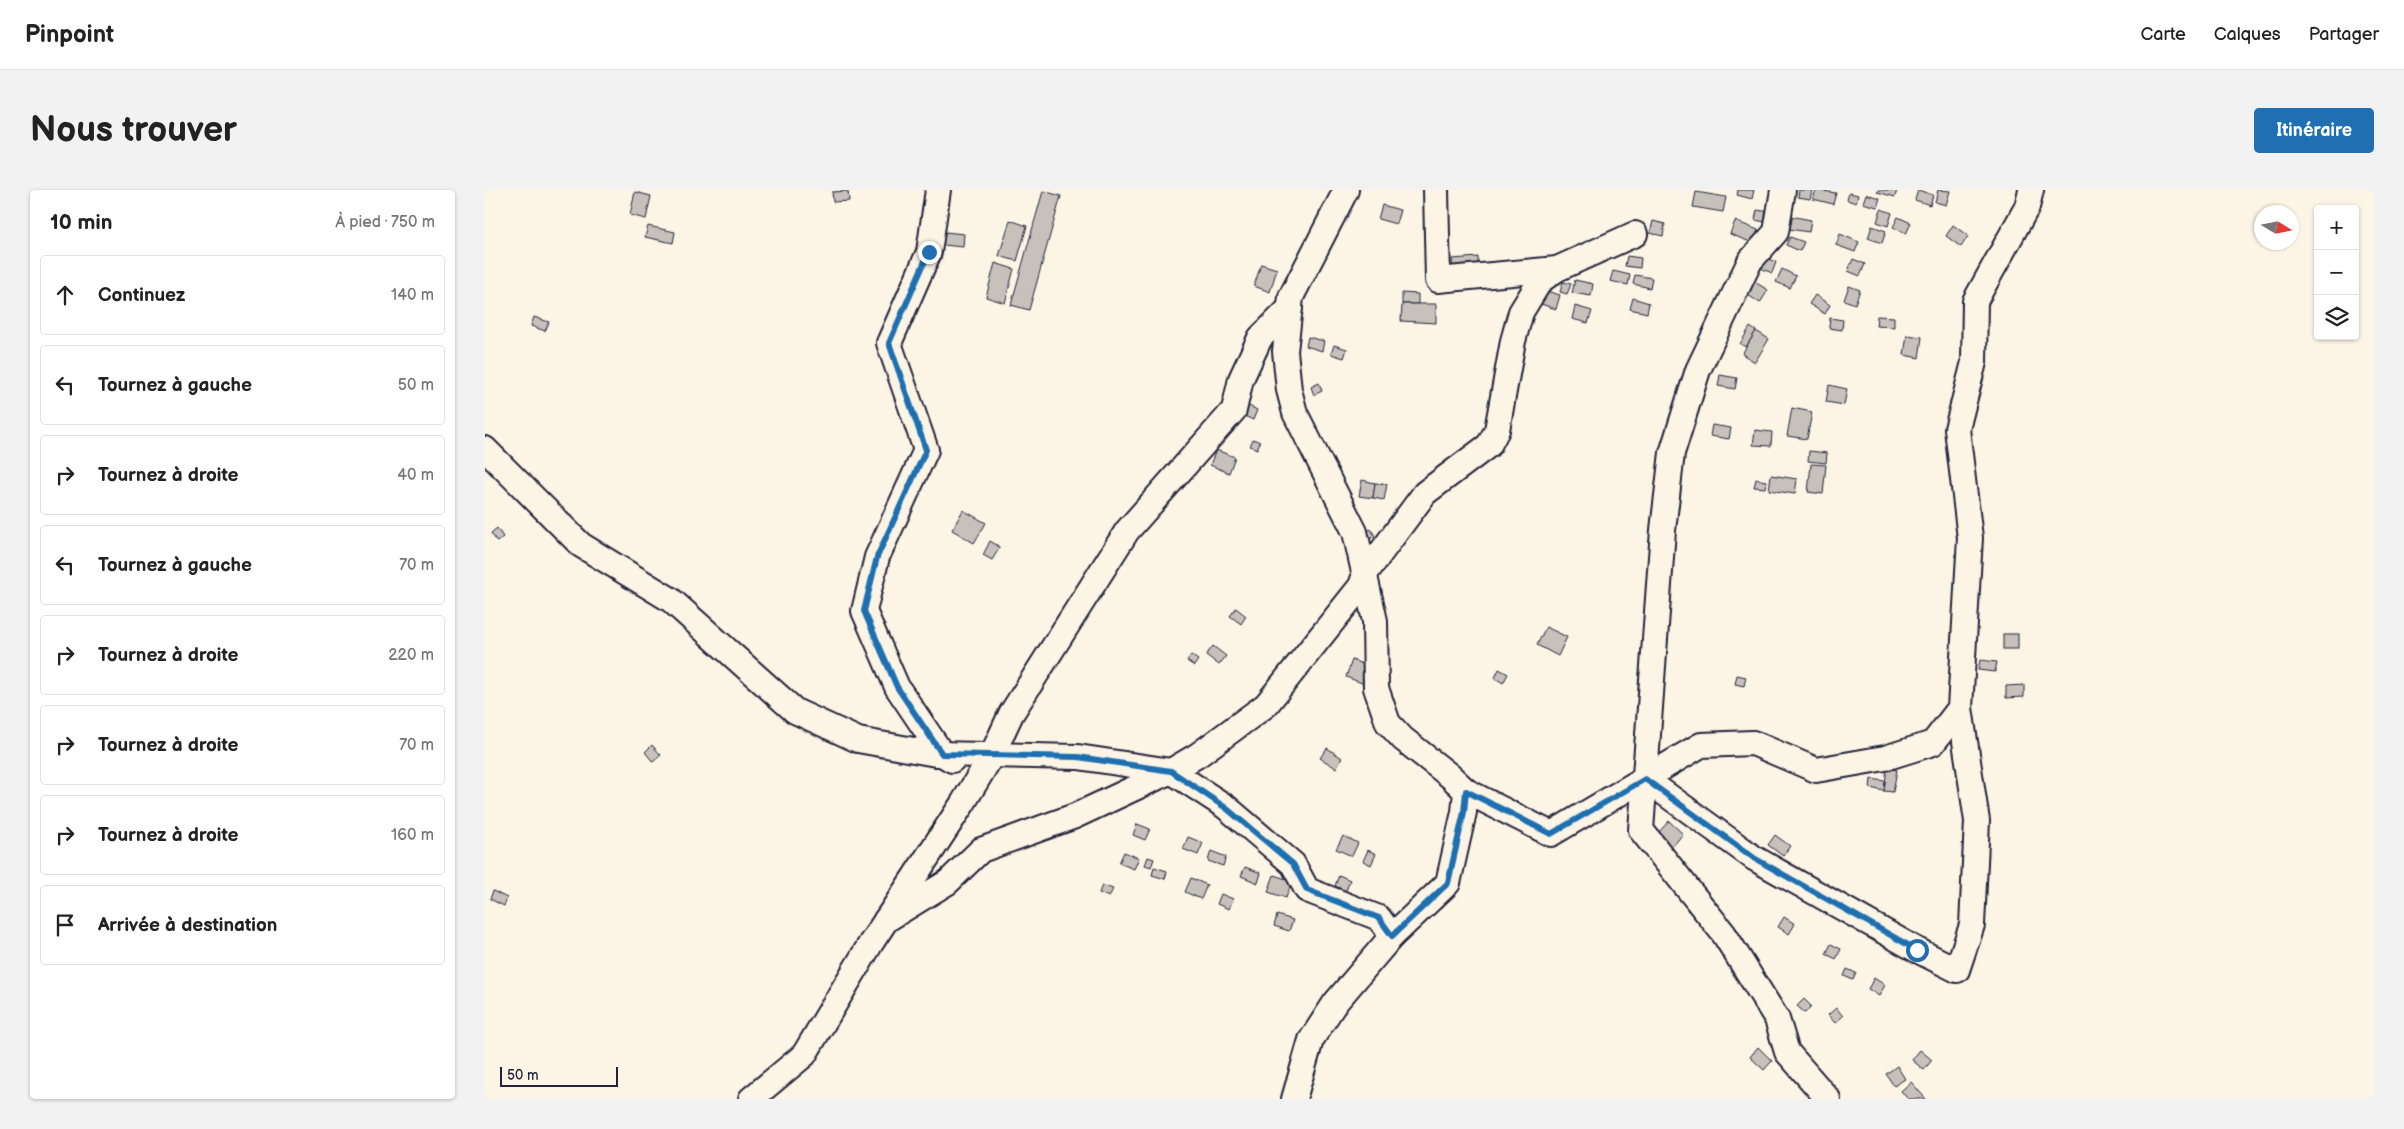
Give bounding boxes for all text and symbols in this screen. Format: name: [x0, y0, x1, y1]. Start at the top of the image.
text: Pinpoint: [25, 20, 114, 49]
text: Carte: [2140, 24, 2186, 45]
text: Calques: [2214, 24, 2281, 45]
text: Partager: [2309, 24, 2379, 45]
button: Itinéraire: [2254, 108, 2374, 153]
text: Nous trouver: [30, 109, 237, 152]
north arrow: [2254, 205, 2299, 250]
map controls: [2314, 205, 2359, 340]
button: +: [2314, 205, 2359, 250]
text: 10 min: [50, 210, 112, 235]
text: À pied · 750 m: [335, 213, 435, 232]
route end: [918, 241, 941, 264]
button: −: [2314, 250, 2359, 295]
icon: ahead: [51, 281, 79, 309]
text: Continuez: [98, 284, 185, 307]
text: 140 m: [391, 286, 434, 305]
button: layers: [2314, 295, 2359, 340]
icon: left: [51, 371, 79, 399]
text: Tournez à gauche: [98, 374, 252, 397]
text: 50 m: [398, 376, 434, 395]
icon: right: [51, 461, 79, 489]
text: Tournez à droite: [98, 464, 239, 487]
text: 40 m: [397, 466, 434, 485]
icon: left: [51, 551, 79, 579]
text: Tournez à gauche: [98, 554, 252, 577]
text: 70 m: [399, 556, 434, 575]
icon: right: [51, 641, 79, 669]
text: Tournez à droite: [98, 644, 239, 667]
text: 220 m: [388, 646, 434, 665]
icon: right: [51, 731, 79, 759]
text: Tournez à droite: [98, 734, 239, 757]
text: 70 m: [399, 736, 434, 755]
icon: right: [51, 821, 79, 849]
text: Tournez à droite: [98, 824, 239, 847]
text: 160 m: [391, 826, 434, 845]
icon: arrive: [51, 911, 79, 939]
text: Arrivée à destination: [98, 914, 277, 937]
route start: [1906, 939, 1929, 962]
scale bar: [500, 1064, 617, 1087]
text: 50 m: [507, 1067, 539, 1084]

